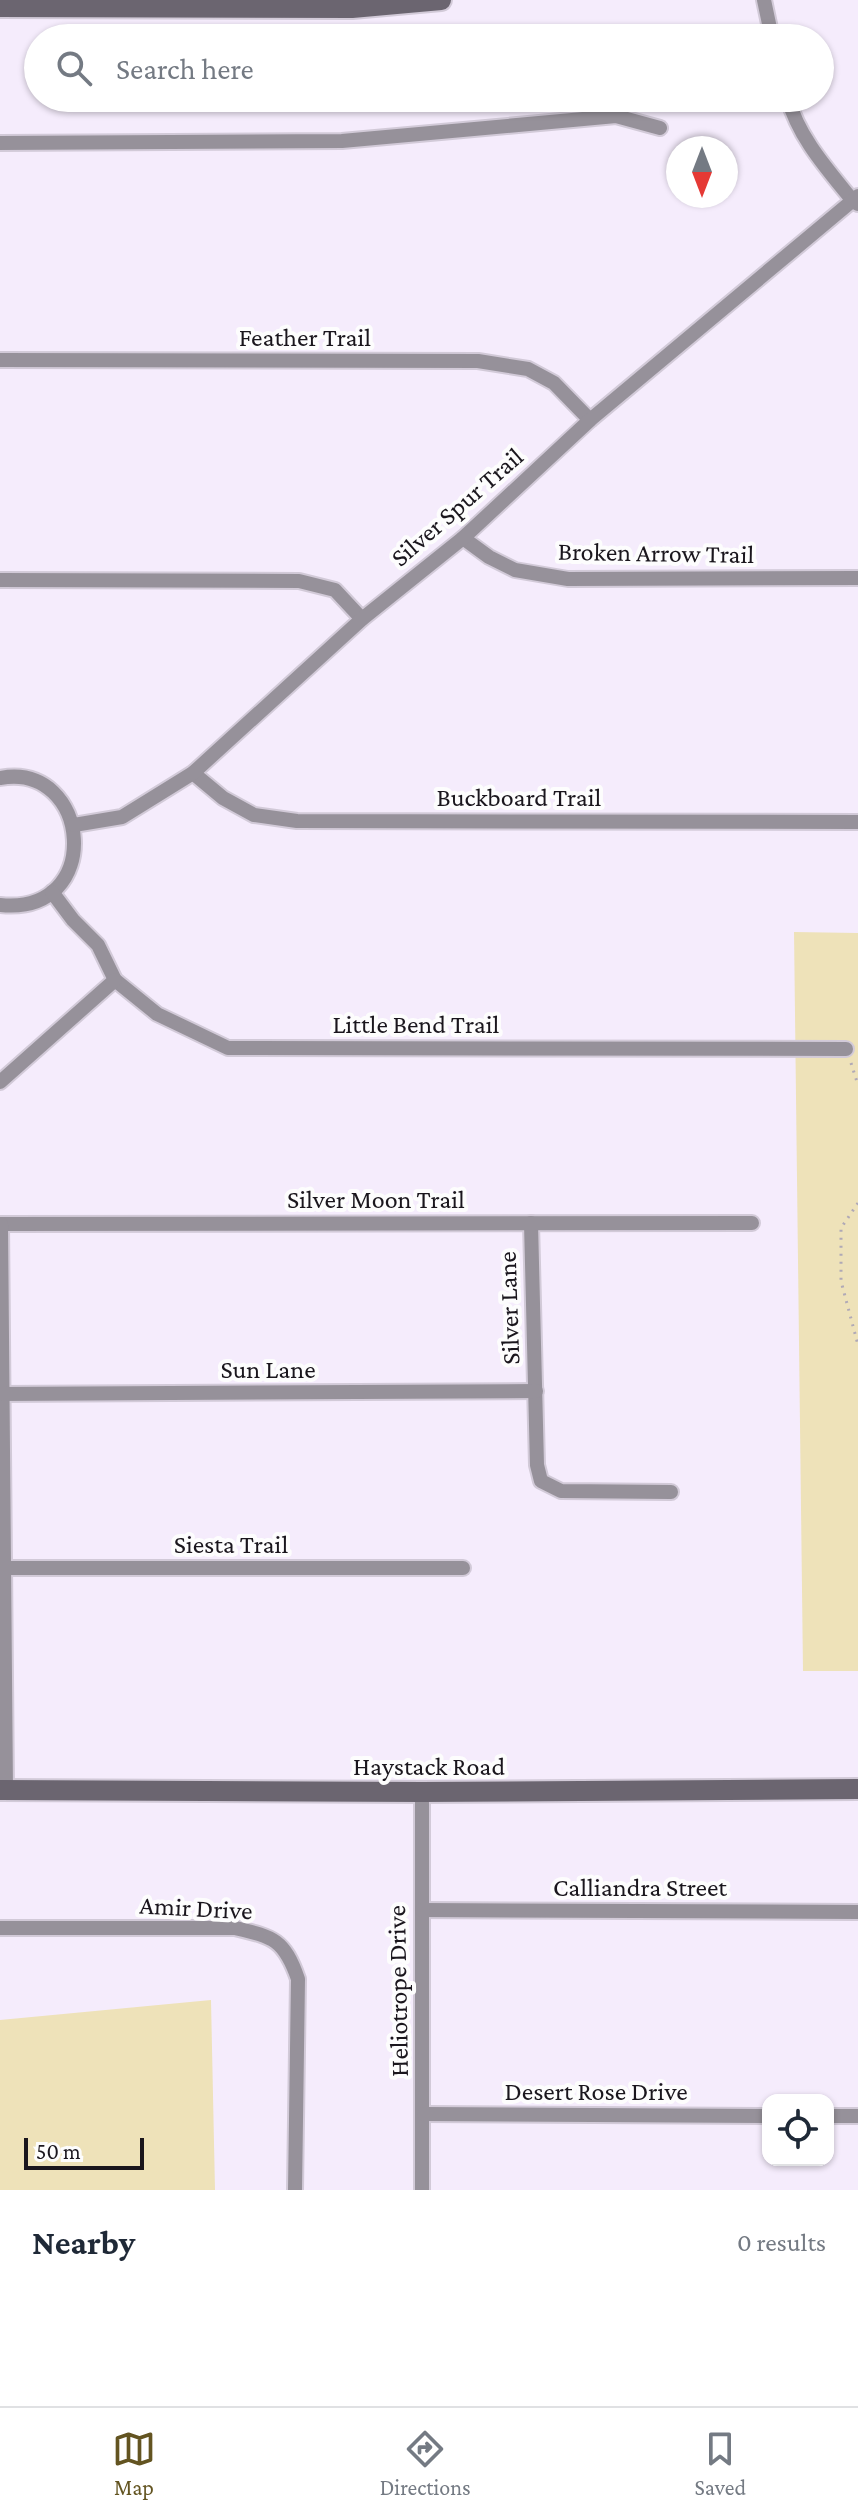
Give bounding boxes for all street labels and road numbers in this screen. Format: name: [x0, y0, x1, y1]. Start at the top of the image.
street label: Feather Trail: [239, 323, 371, 352]
street label: Silver Spur Trail: [385, 442, 529, 572]
street label: Broken Arrow Trail: [558, 537, 755, 569]
street label: Buckboard Trail: [437, 783, 602, 812]
street label: Little Bend Trail: [333, 1010, 500, 1039]
street label: Silver Moon Trail: [287, 1185, 465, 1214]
street label: Silver Lane: [493, 1251, 525, 1365]
street label: Sun Lane: [220, 1355, 316, 1384]
street label: Siesta Trail: [174, 1530, 288, 1559]
street label: Haystack Road: [353, 1752, 505, 1781]
street label: Calliandra Street: [553, 1873, 727, 1902]
street label: Amir Drive: [139, 1891, 253, 1925]
street label: Heliotrope Drive: [382, 1905, 414, 2077]
street label: Desert Rose Drive: [504, 2077, 688, 2106]

